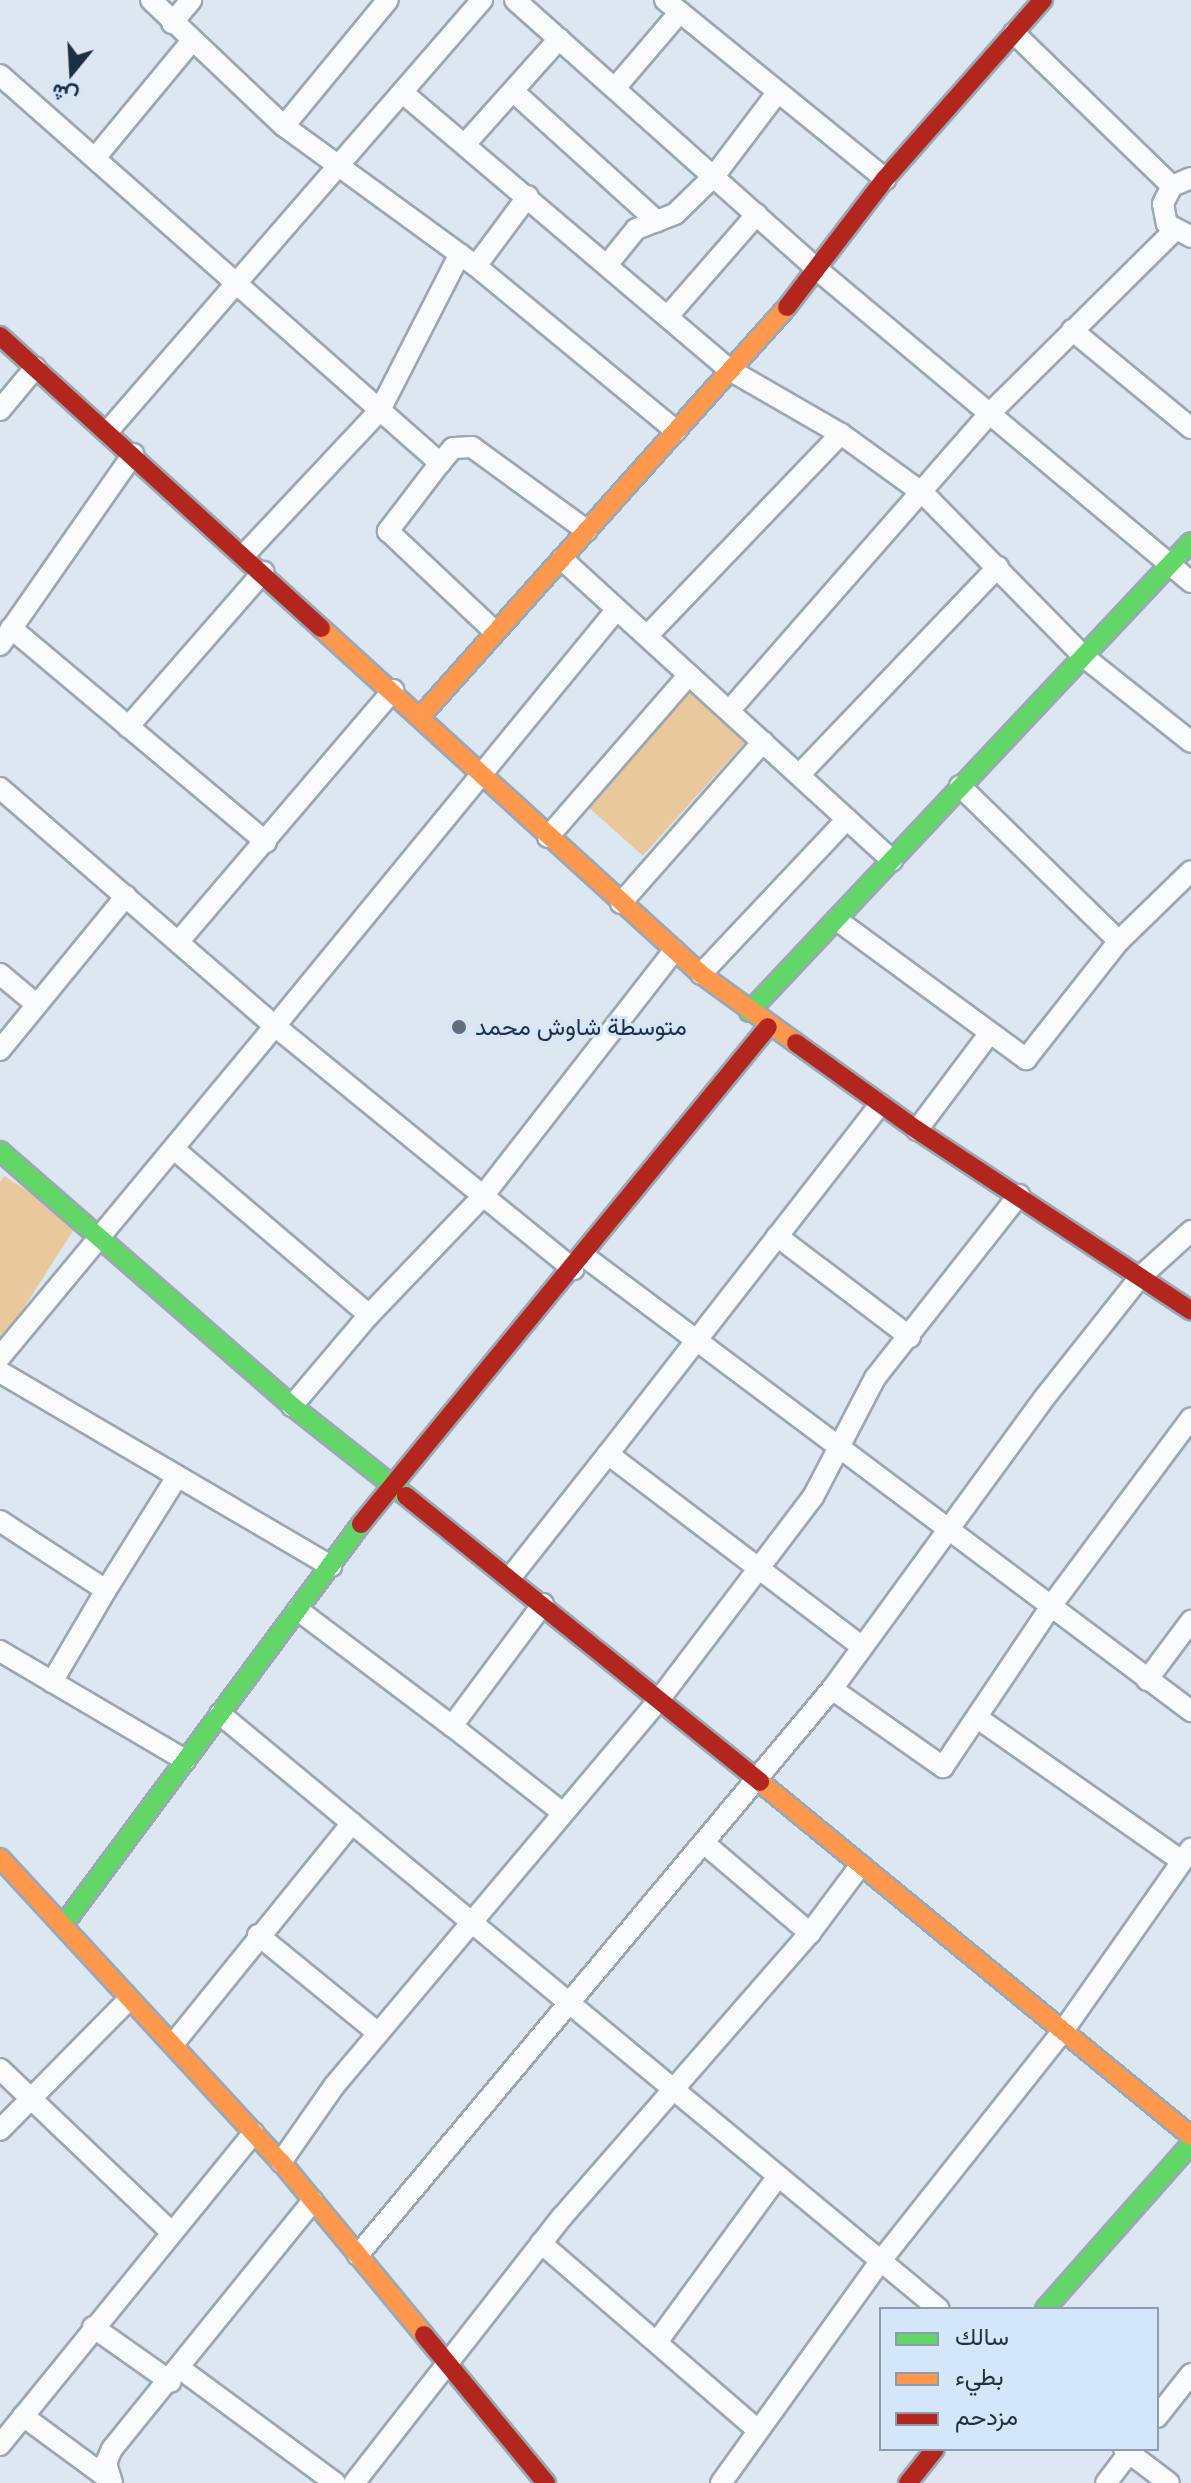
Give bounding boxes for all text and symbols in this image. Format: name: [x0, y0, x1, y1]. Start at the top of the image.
north arrow: [32, 32, 112, 112]
text: ش: [48, 77, 81, 112]
place label: متوسطة شاوش محمد: [475, 1013, 687, 1041]
marker: متوسطة شاوش محمد: [450, 1018, 468, 1036]
legend: [879, 2307, 1159, 2451]
text: سالك: [955, 2321, 1009, 2352]
text: بطيء: [955, 2361, 1004, 2392]
text: مزدحم: [955, 2401, 1018, 2432]

